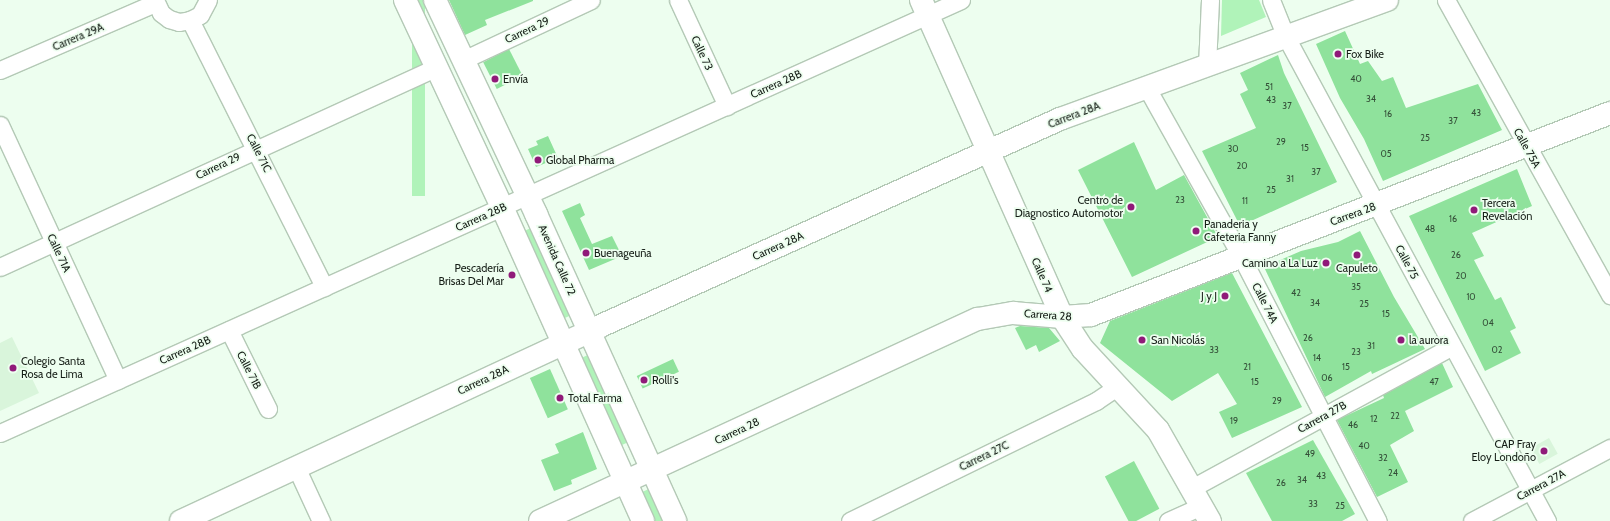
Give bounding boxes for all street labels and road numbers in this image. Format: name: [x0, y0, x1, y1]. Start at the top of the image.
street label: Carrera 29: [503, 14, 551, 46]
street label: Carrera 29A: [50, 20, 106, 54]
street label: Calle 73: [688, 34, 716, 72]
street label: Carrera 28B: [748, 67, 804, 101]
street label: Carrera 28A: [1046, 99, 1102, 131]
street label: Calle 75A: [1511, 126, 1543, 170]
street label: Calle 71C: [244, 132, 274, 174]
street label: Carrera 29: [194, 150, 242, 182]
street label: Carrera 28B: [453, 200, 509, 234]
street label: Carrera 28: [1328, 200, 1378, 228]
street label: Avenida Calle 72: [535, 222, 579, 298]
street label: Carrera 28A: [750, 229, 806, 263]
street label: Calle 71A: [44, 232, 74, 274]
street label: Calle 75: [1393, 243, 1421, 281]
street label: Calle 74: [1028, 256, 1056, 294]
street label: Calle 74A: [1249, 281, 1281, 325]
street label: Carrera 28: [1024, 307, 1072, 323]
street label: Carrera 28B: [157, 333, 213, 367]
street label: Calle 71B: [234, 349, 264, 391]
street label: Carrera 28A: [455, 362, 511, 398]
street label: Carrera 27B: [1295, 398, 1349, 436]
street label: Carrera 28: [712, 415, 762, 447]
street label: Carrera 27C: [957, 438, 1011, 474]
street label: Carrera 27A: [1514, 467, 1568, 503]

